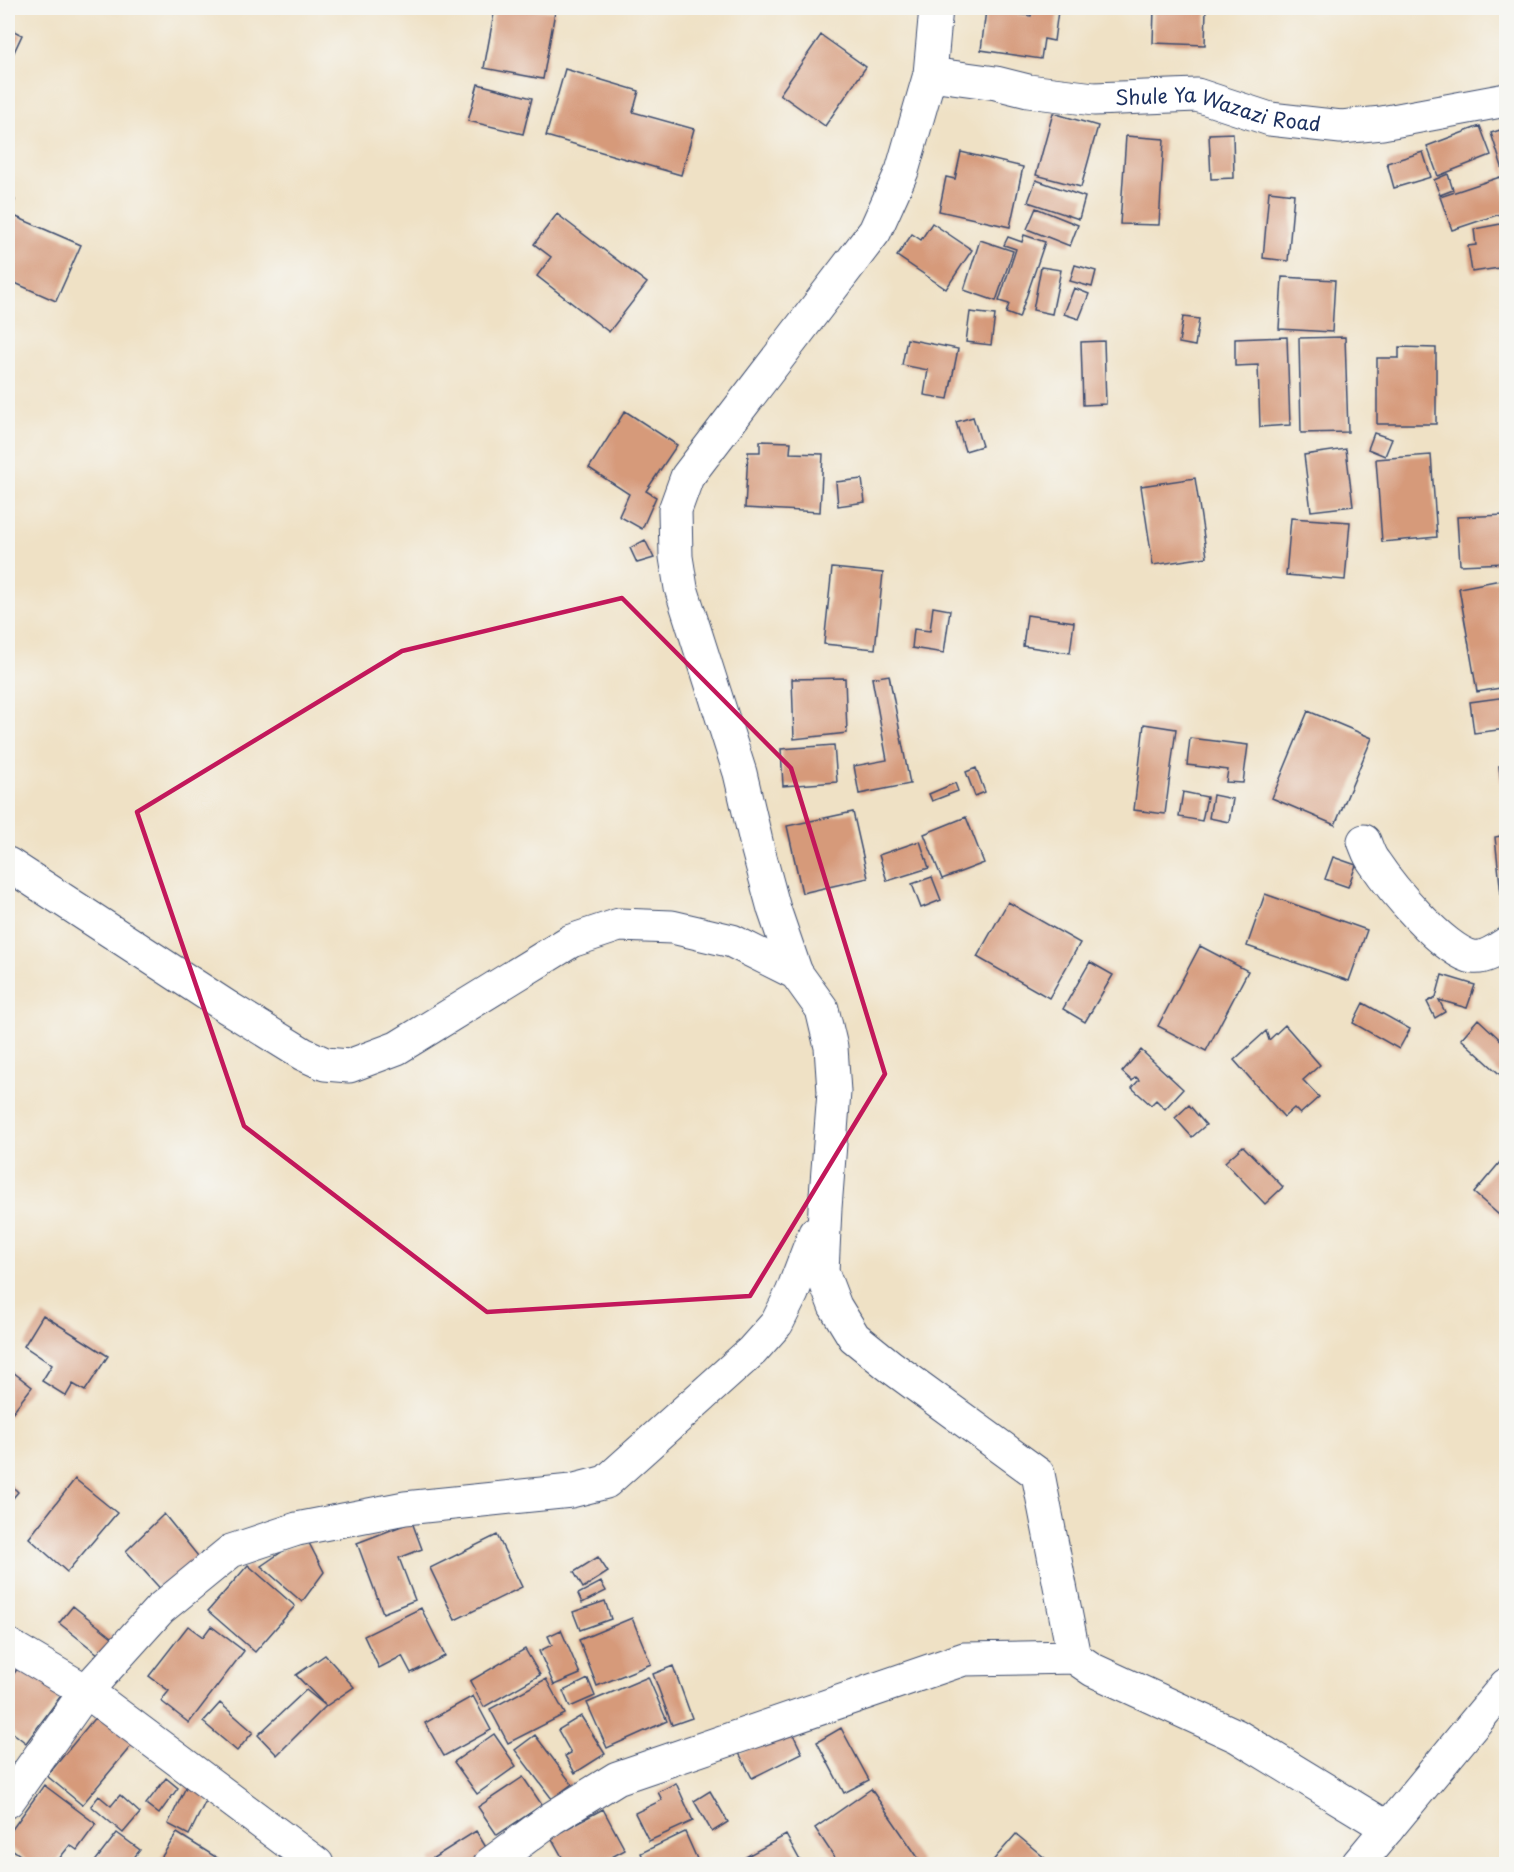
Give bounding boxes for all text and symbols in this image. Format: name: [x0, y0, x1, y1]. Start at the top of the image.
street label: Shule Ya Wazazi Road: [1114, 79, 1322, 139]

